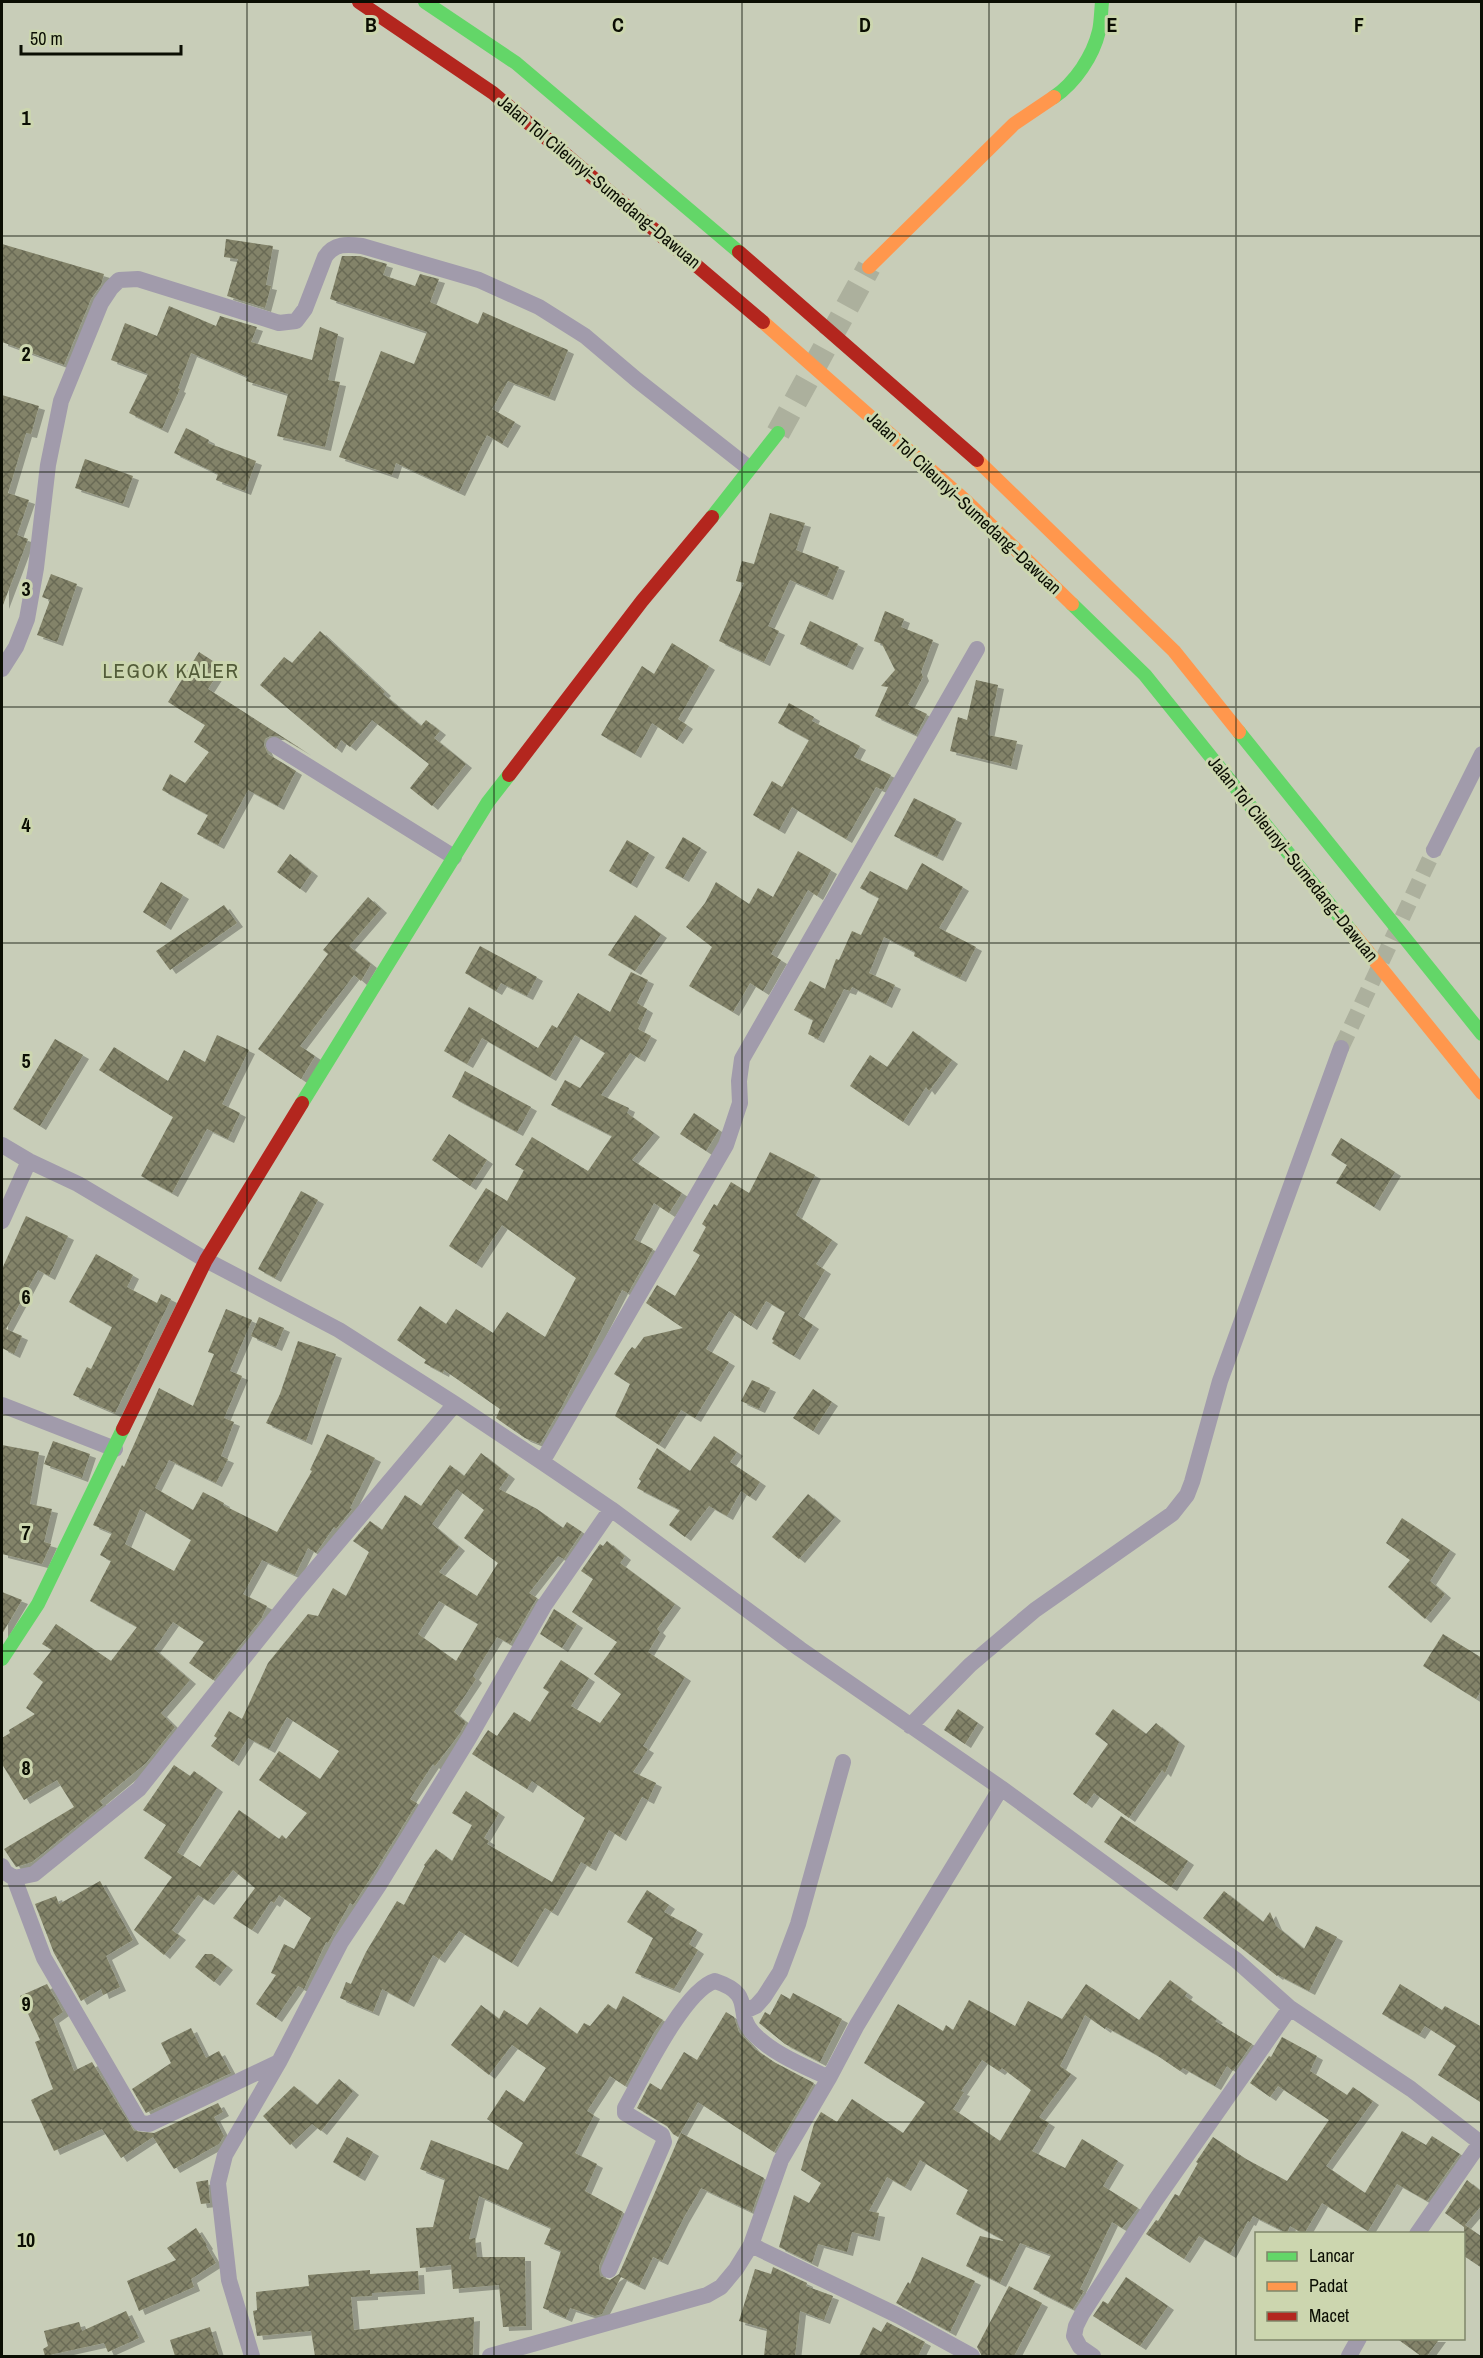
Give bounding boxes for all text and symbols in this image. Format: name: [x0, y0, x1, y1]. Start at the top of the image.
text: B: [365, 11, 377, 38]
text: C: [612, 11, 624, 38]
text: D: [859, 11, 871, 38]
text: E: [1107, 11, 1118, 38]
text: F: [1354, 11, 1364, 38]
scale bar: [21, 18, 182, 56]
text: 50 m: [30, 26, 63, 51]
street label: Jalan Tol Cileunyi–Sumedang–Dawuan: [492, 89, 706, 274]
text: 1: [21, 104, 31, 131]
text: 2: [21, 340, 31, 367]
street label: Jalan Tol Cileunyi–Sumedang–Dawuan: [861, 405, 1067, 600]
text: 3: [21, 575, 31, 602]
district label: LEGOK KALER: [102, 656, 240, 685]
street label: Jalan Tol Cileunyi–Sumedang–Dawuan: [1202, 750, 1384, 967]
text: 4: [21, 811, 31, 838]
text: 5: [21, 1047, 31, 1074]
text: 6: [21, 1283, 31, 1310]
text: 7: [21, 1519, 31, 1546]
text: 8: [21, 1754, 31, 1781]
text: 9: [21, 1990, 31, 2017]
text: 10: [17, 2226, 35, 2253]
legend: [1255, 2232, 1465, 2340]
text: Lancar: [1309, 2243, 1354, 2268]
text: Padat: [1309, 2273, 1348, 2298]
text: Macet: [1309, 2303, 1349, 2328]

